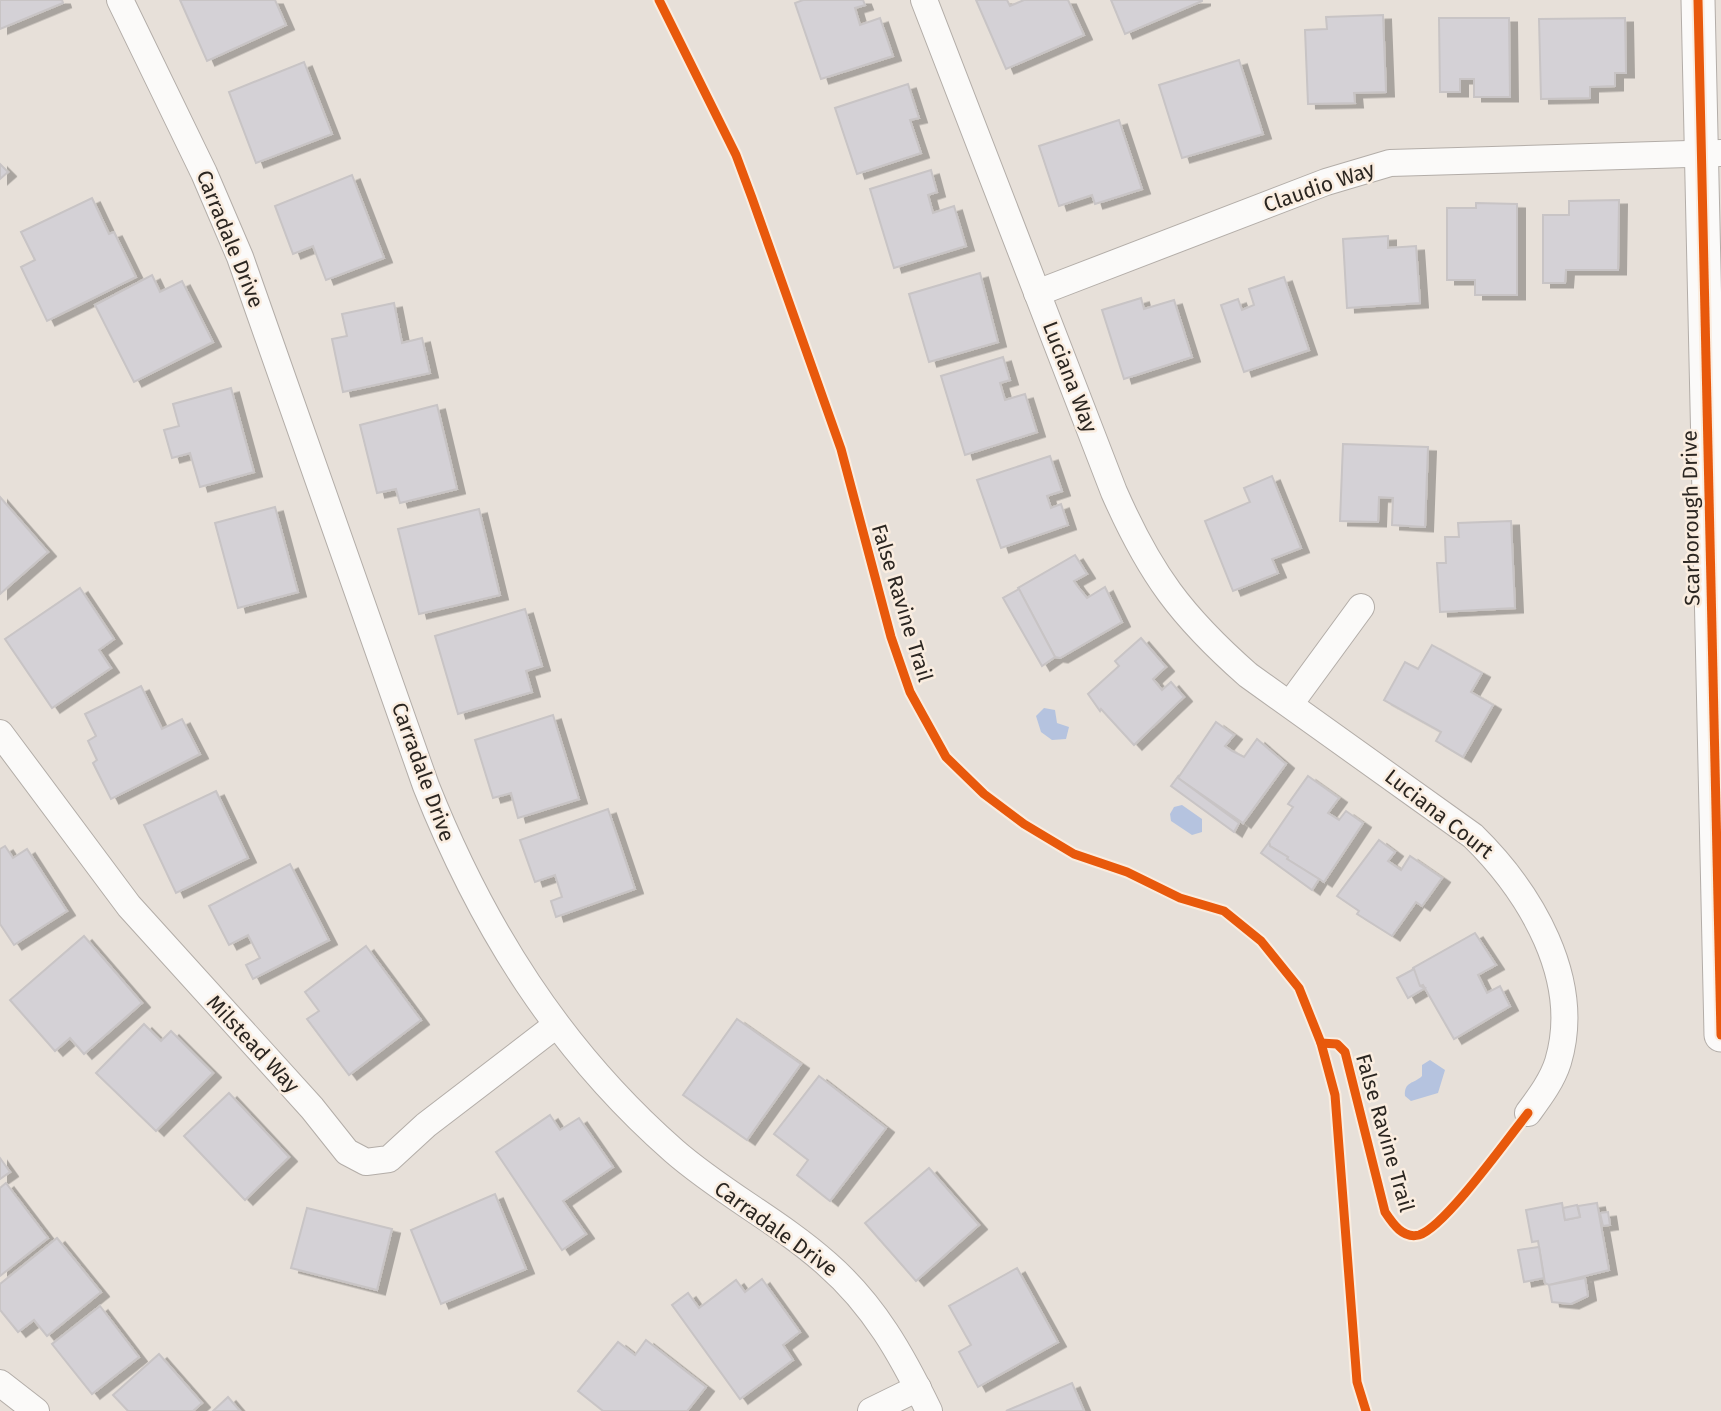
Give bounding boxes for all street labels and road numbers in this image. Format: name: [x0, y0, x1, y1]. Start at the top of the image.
street label: Claudio Way: [1260, 156, 1379, 218]
street label: Carradale Drive: [191, 166, 269, 312]
street label: Luciana Way: [1037, 318, 1103, 437]
street label: Scarborough Drive: [1676, 430, 1706, 606]
street label: False Ravine Trail: [866, 521, 938, 685]
street label: Carradale Drive: [386, 699, 460, 845]
street label: Luciana Court: [1380, 764, 1499, 865]
street label: Milstead Way: [201, 990, 305, 1099]
street label: False Ravine Trail: [1350, 1051, 1420, 1215]
street label: Carradale Drive: [709, 1176, 843, 1282]

